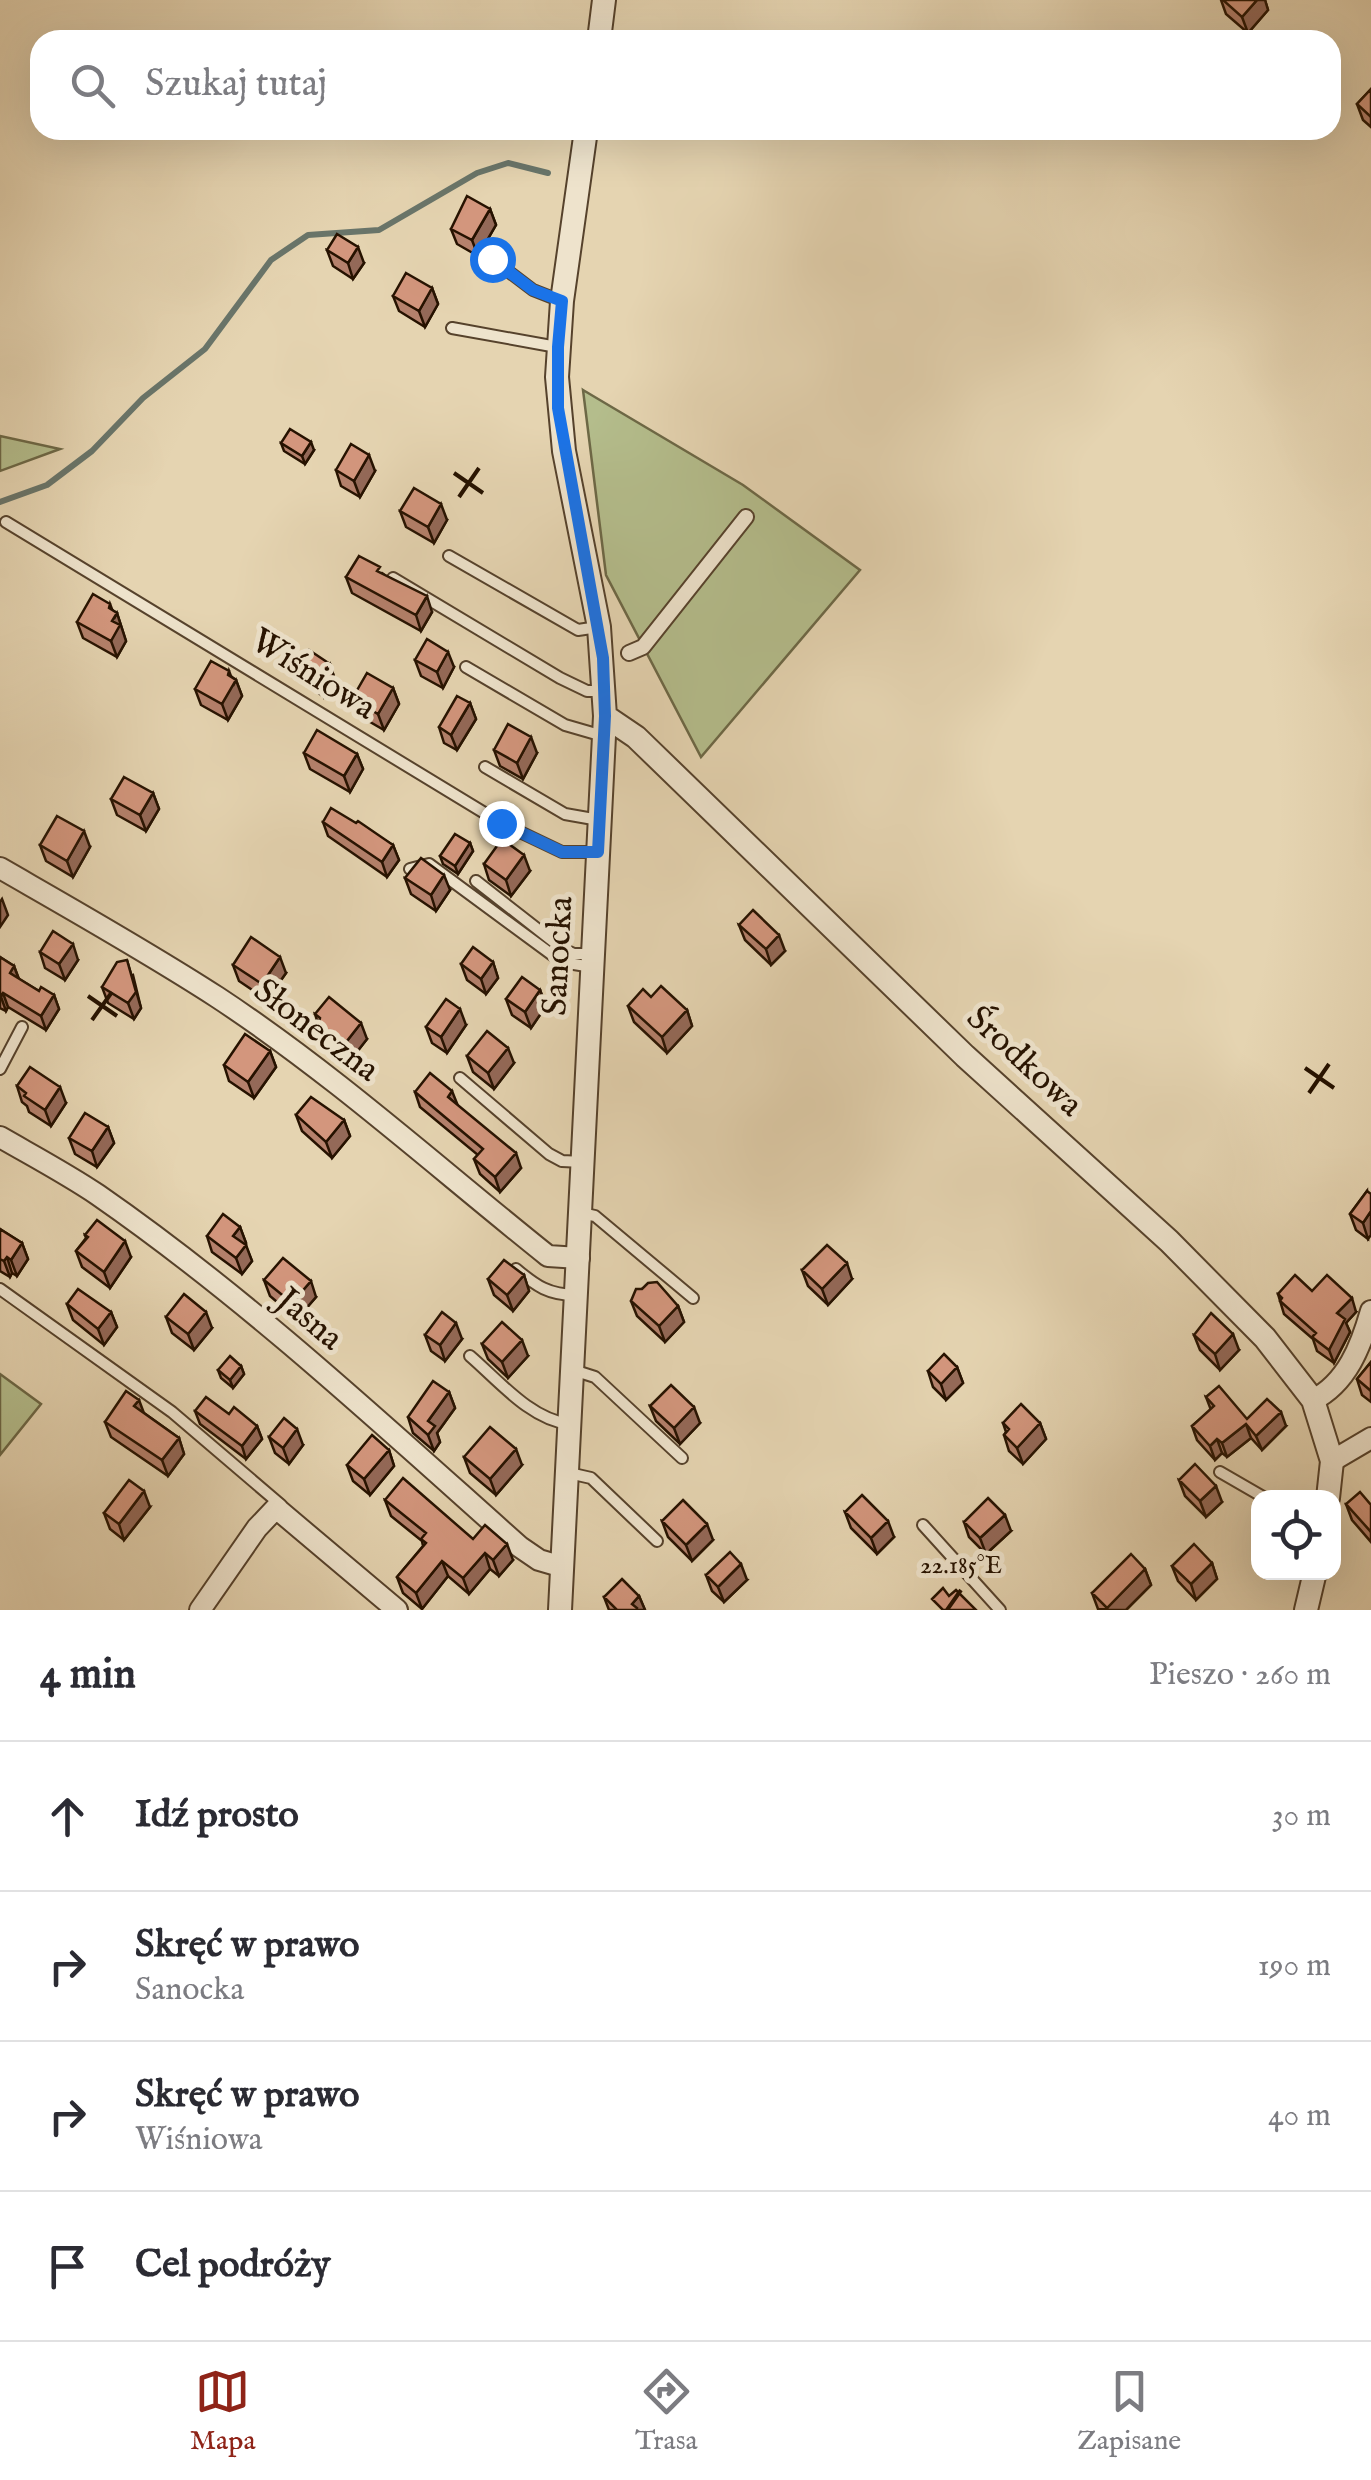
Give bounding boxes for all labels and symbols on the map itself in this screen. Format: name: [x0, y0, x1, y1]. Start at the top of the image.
route start: [470, 237, 516, 283]
street label: Wiśniowa: [242, 619, 385, 731]
route end: [479, 801, 525, 847]
street label: Sanocka: [533, 894, 585, 1017]
street label: Słoneczna: [244, 969, 388, 1093]
street label: Środkowa: [956, 996, 1093, 1128]
street label: Jasna: [263, 1276, 353, 1362]
text: 22.185°E: [920, 1550, 1002, 1582]

